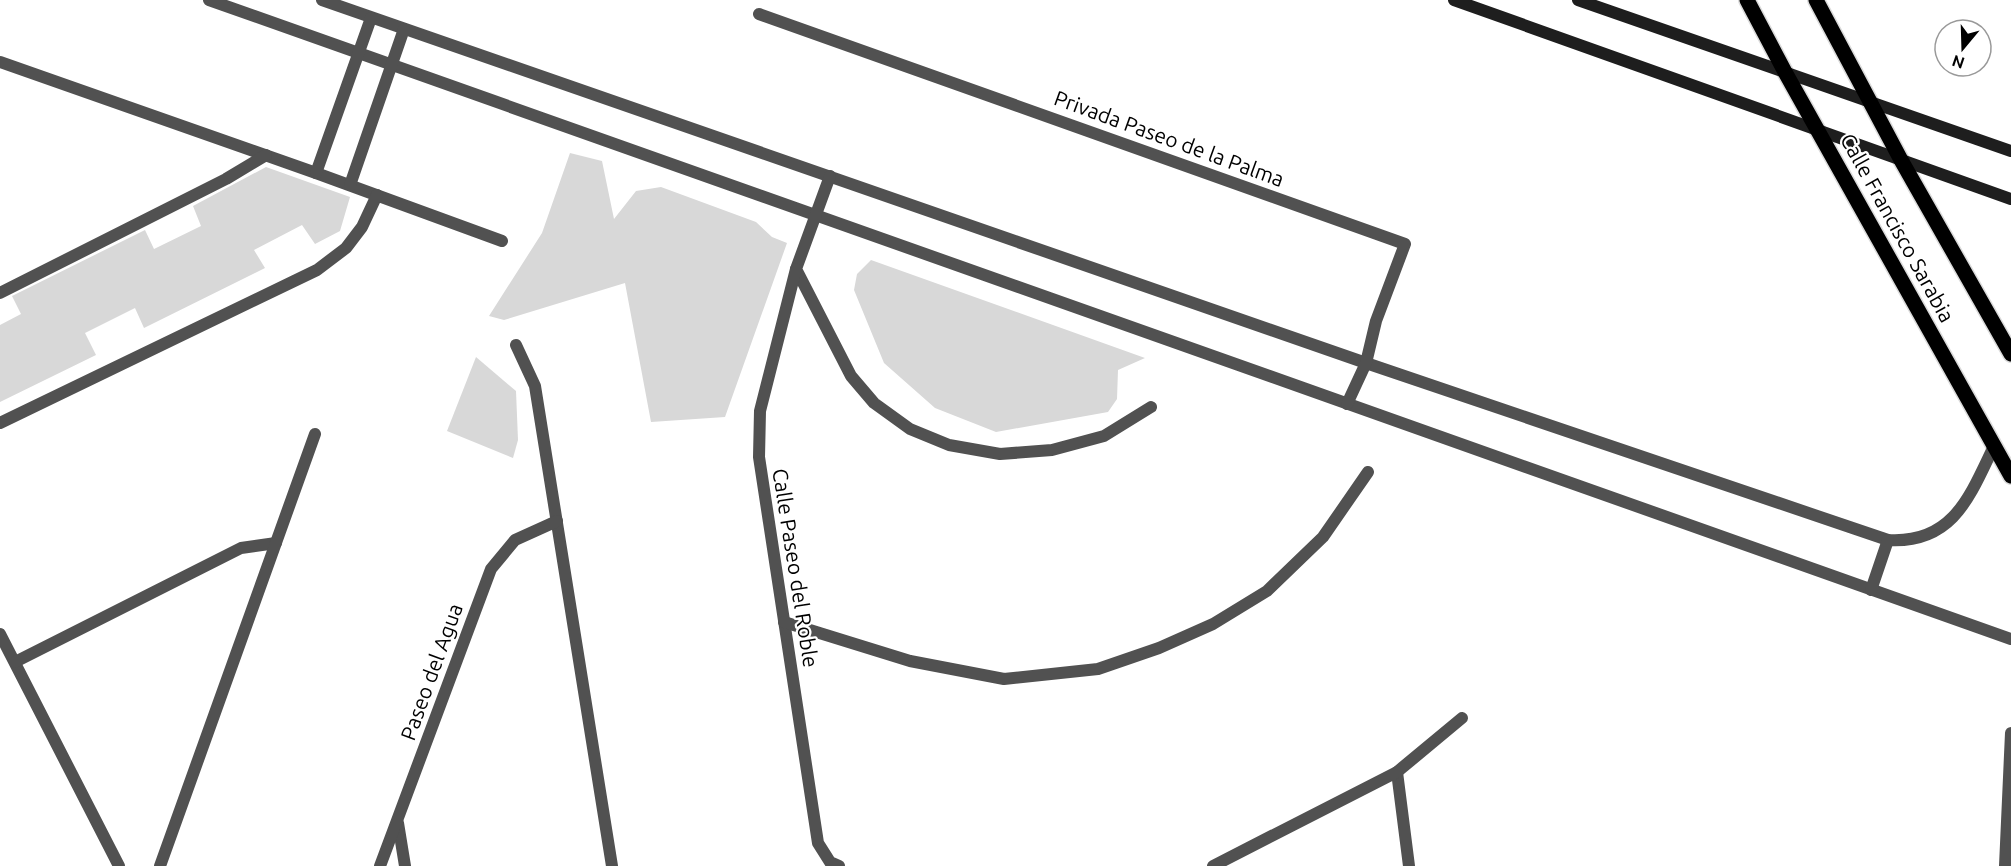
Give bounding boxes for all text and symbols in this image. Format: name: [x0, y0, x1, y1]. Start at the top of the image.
north arrow: [1933, 18, 1993, 78]
text: N: [1950, 52, 1967, 73]
street label: Privada Paseo de la Palma: [1051, 85, 1288, 191]
street label: Calle Francisco Sarabia: [1836, 129, 1960, 326]
street label: Calle Paseo del Roble: [768, 467, 824, 669]
street label: Paseo del Agua: [395, 600, 467, 743]

